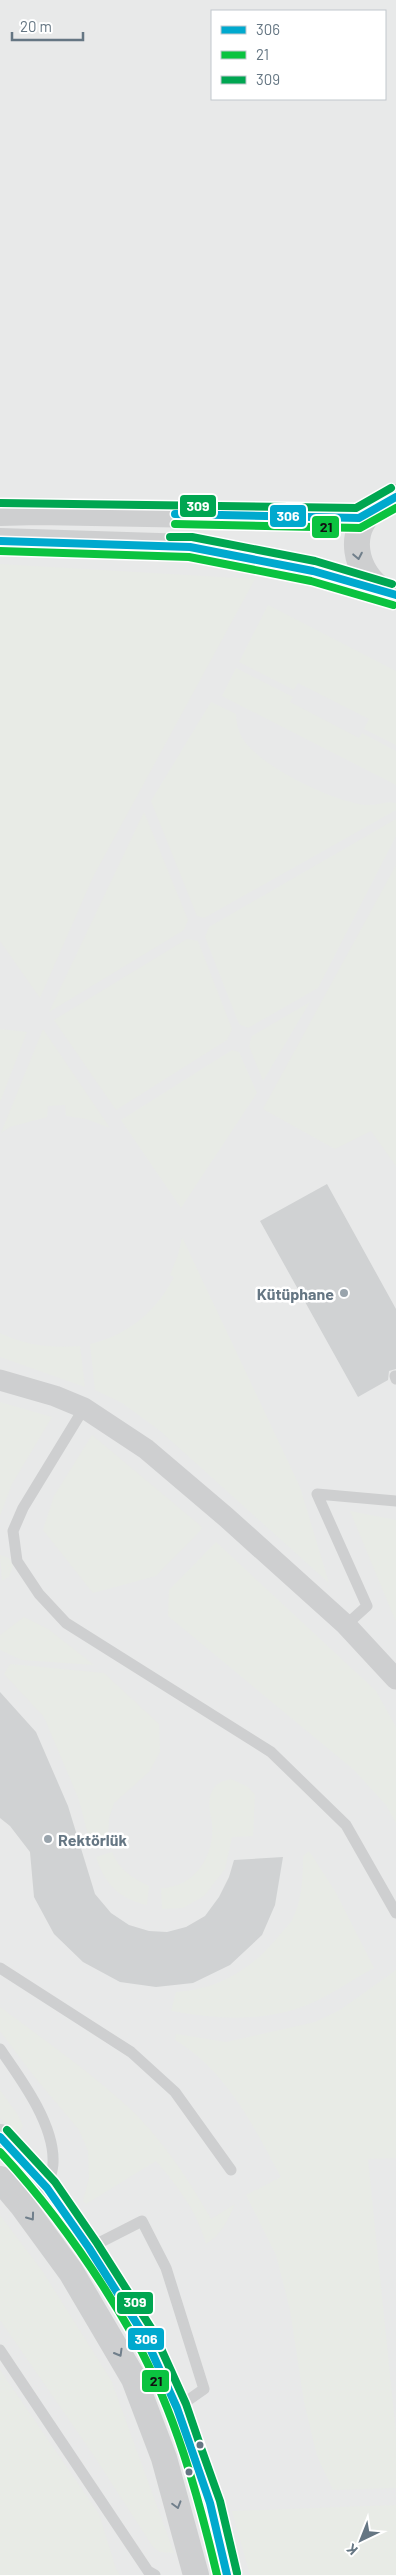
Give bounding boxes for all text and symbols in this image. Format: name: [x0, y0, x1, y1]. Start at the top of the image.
scale bar: [12, 10, 84, 42]
legend: [211, 10, 386, 100]
text: 20 m: [20, 17, 52, 35]
text: 306: [256, 20, 280, 38]
text: 21: [256, 45, 269, 63]
text: 309: [256, 70, 280, 88]
line badge: 309: [179, 494, 217, 518]
text: 309: [187, 497, 209, 514]
line badge: 306: [269, 504, 307, 528]
text: 306: [276, 507, 300, 524]
line badge: 21: [311, 515, 340, 539]
text: 21: [320, 518, 332, 535]
one-way arrow: [353, 552, 363, 561]
place label: Kütüphane: [257, 1284, 334, 1303]
marker: Kütüphane: [338, 1287, 350, 1299]
place label: Rektörlük: [58, 1830, 128, 1849]
marker: Rektörlük: [42, 1833, 54, 1845]
one-way arrow: [25, 2211, 34, 2221]
line badge: 309: [116, 2291, 154, 2315]
text: 309: [124, 2293, 146, 2310]
line badge: 306: [127, 2327, 165, 2351]
text: 306: [134, 2330, 158, 2347]
one-way arrow: [113, 2348, 123, 2357]
line badge: 21: [141, 2369, 170, 2393]
text: 21: [150, 2372, 162, 2389]
unlabelled marker: [195, 2440, 205, 2450]
unlabelled marker: [184, 2467, 194, 2477]
one-way arrow: [171, 2500, 181, 2508]
north arrow: [336, 2515, 386, 2565]
text: K: [343, 2541, 361, 2559]

